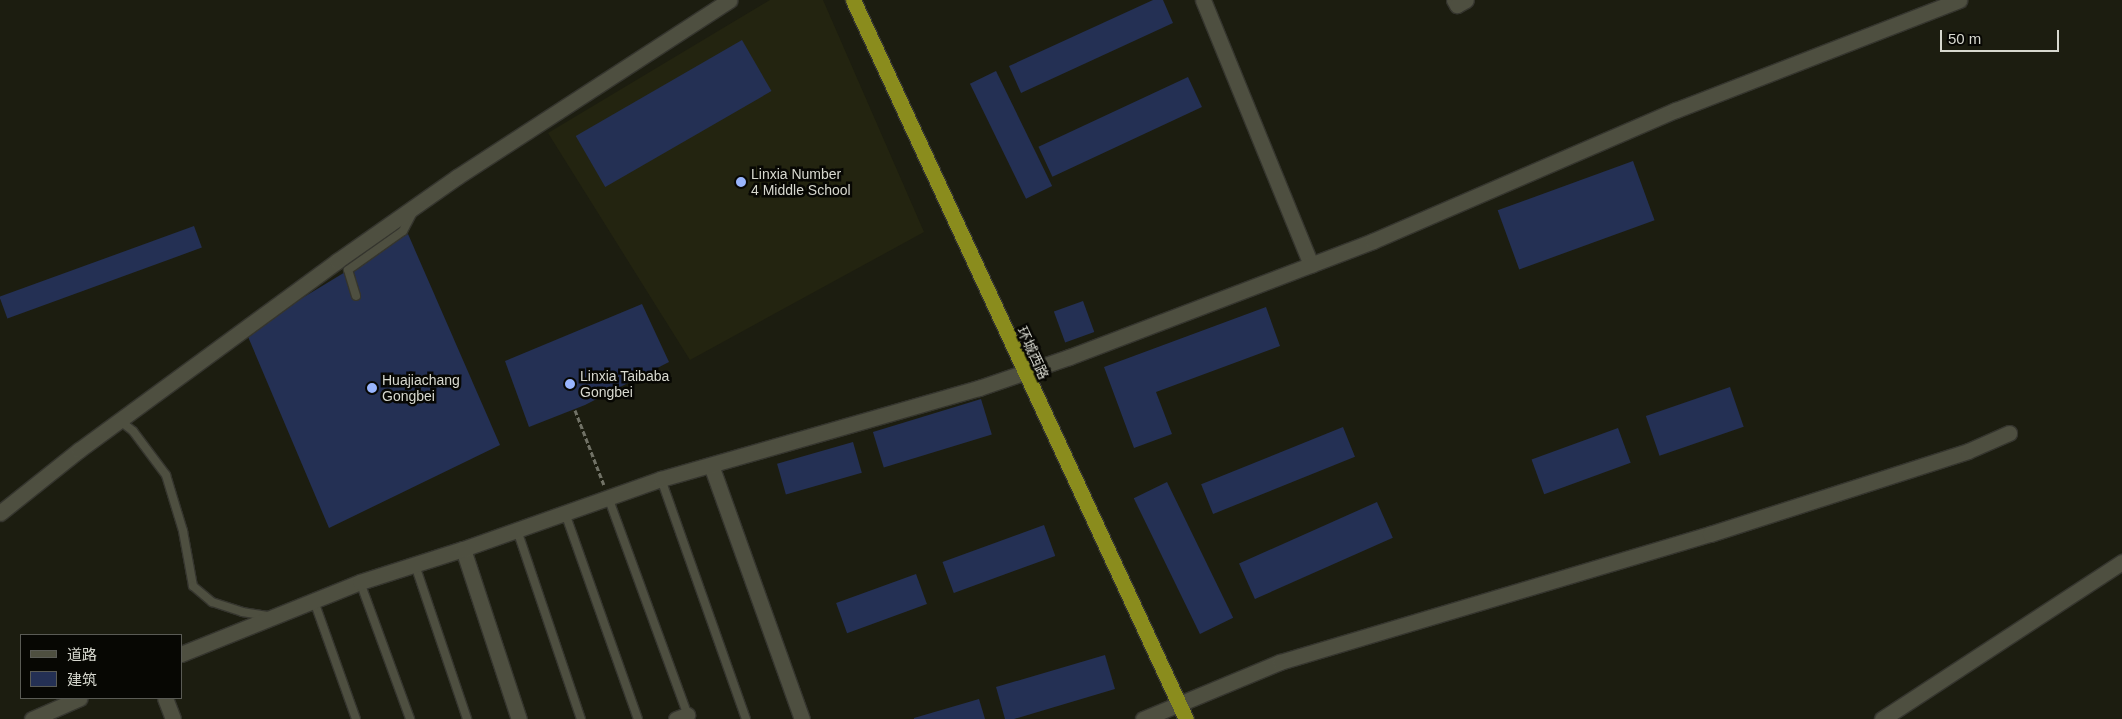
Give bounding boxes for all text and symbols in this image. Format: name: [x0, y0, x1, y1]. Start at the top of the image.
scale bar: [1942, 20, 2061, 52]
text: 50 m: [1948, 30, 1981, 47]
place label: Linxia Number 4 Middle School: [751, 166, 851, 198]
marker: Linxia Number 4 Middle School: [735, 176, 747, 188]
street label: 环城西路: [1014, 324, 1052, 382]
place label: Linxia Taibaba Gongbei: [580, 368, 670, 401]
place label: Huajiachang Gongbei: [382, 372, 460, 404]
marker: Linxia Taibaba Gongbei: [564, 378, 576, 390]
marker: Huajiachang Gongbei: [366, 382, 378, 394]
legend: [20, 634, 182, 699]
text: 道路: [67, 646, 97, 663]
text: 建筑: [67, 671, 97, 688]

